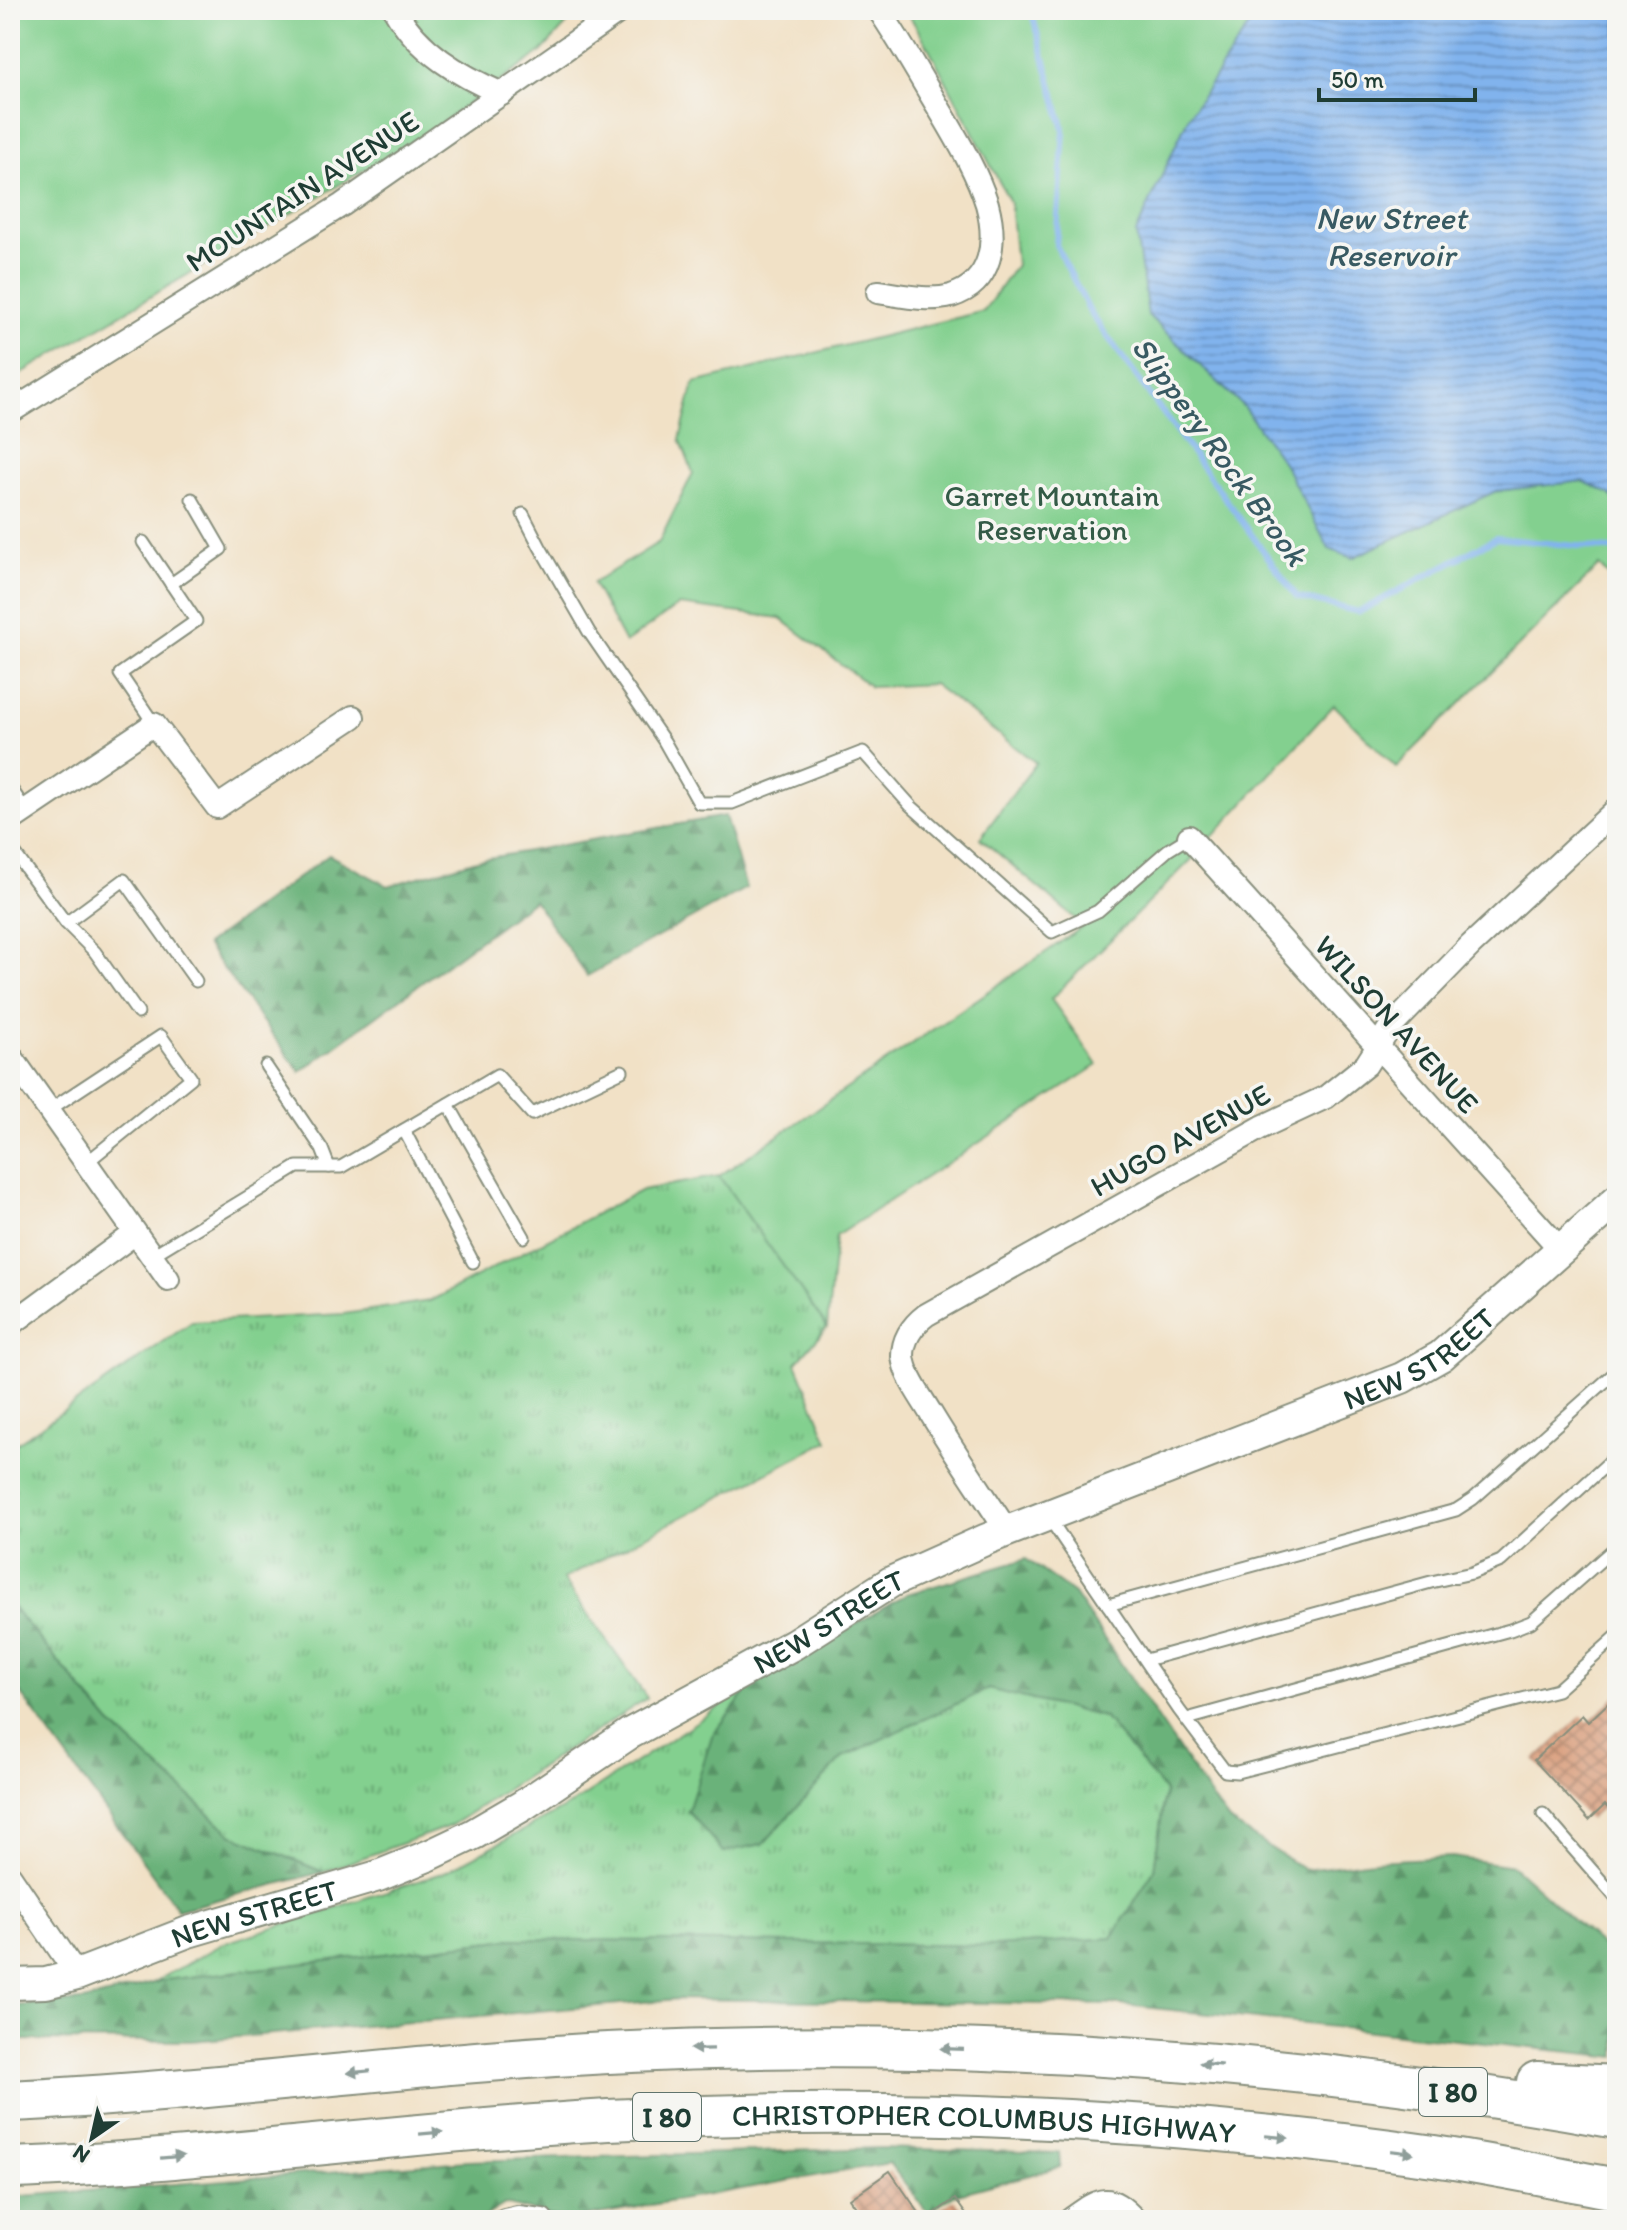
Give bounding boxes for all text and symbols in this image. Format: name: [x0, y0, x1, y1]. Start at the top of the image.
scale bar: [1319, 52, 1475, 102]
text: 50 m: [1331, 65, 1384, 94]
street label: MOUNTAIN AVENUE: [179, 102, 425, 280]
water label: New Street Reservoir: [1315, 199, 1470, 274]
water label: Slippery Rock Brook: [1124, 329, 1317, 574]
park label: Garret Mountain Reservation: [945, 477, 1159, 548]
street label: WILSON AVENUE: [1307, 927, 1487, 1121]
street label: HUGO AVENUE: [1084, 1075, 1276, 1205]
street label: NEW STREET: [1338, 1299, 1502, 1418]
street label: NEW STREET: [746, 1560, 910, 1681]
street label: NEW STREET: [165, 1870, 342, 1955]
one-way arrow: [689, 2043, 714, 2056]
one-way arrow: [939, 2043, 964, 2056]
one-way arrow: [1198, 2057, 1223, 2070]
one-way arrow: [346, 2066, 371, 2079]
road number: I 80: [1419, 2068, 1487, 2116]
road number: I 80: [633, 2093, 701, 2141]
street label: CHRISTOPHER COLUMBUS HIGHWAY: [731, 2095, 1237, 2151]
north arrow: [52, 2098, 132, 2178]
one-way arrow: [418, 2126, 443, 2139]
one-way arrow: [1265, 2131, 1290, 2144]
text: N: [67, 2139, 95, 2170]
one-way arrow: [1390, 2146, 1415, 2159]
one-way arrow: [160, 2150, 185, 2163]

